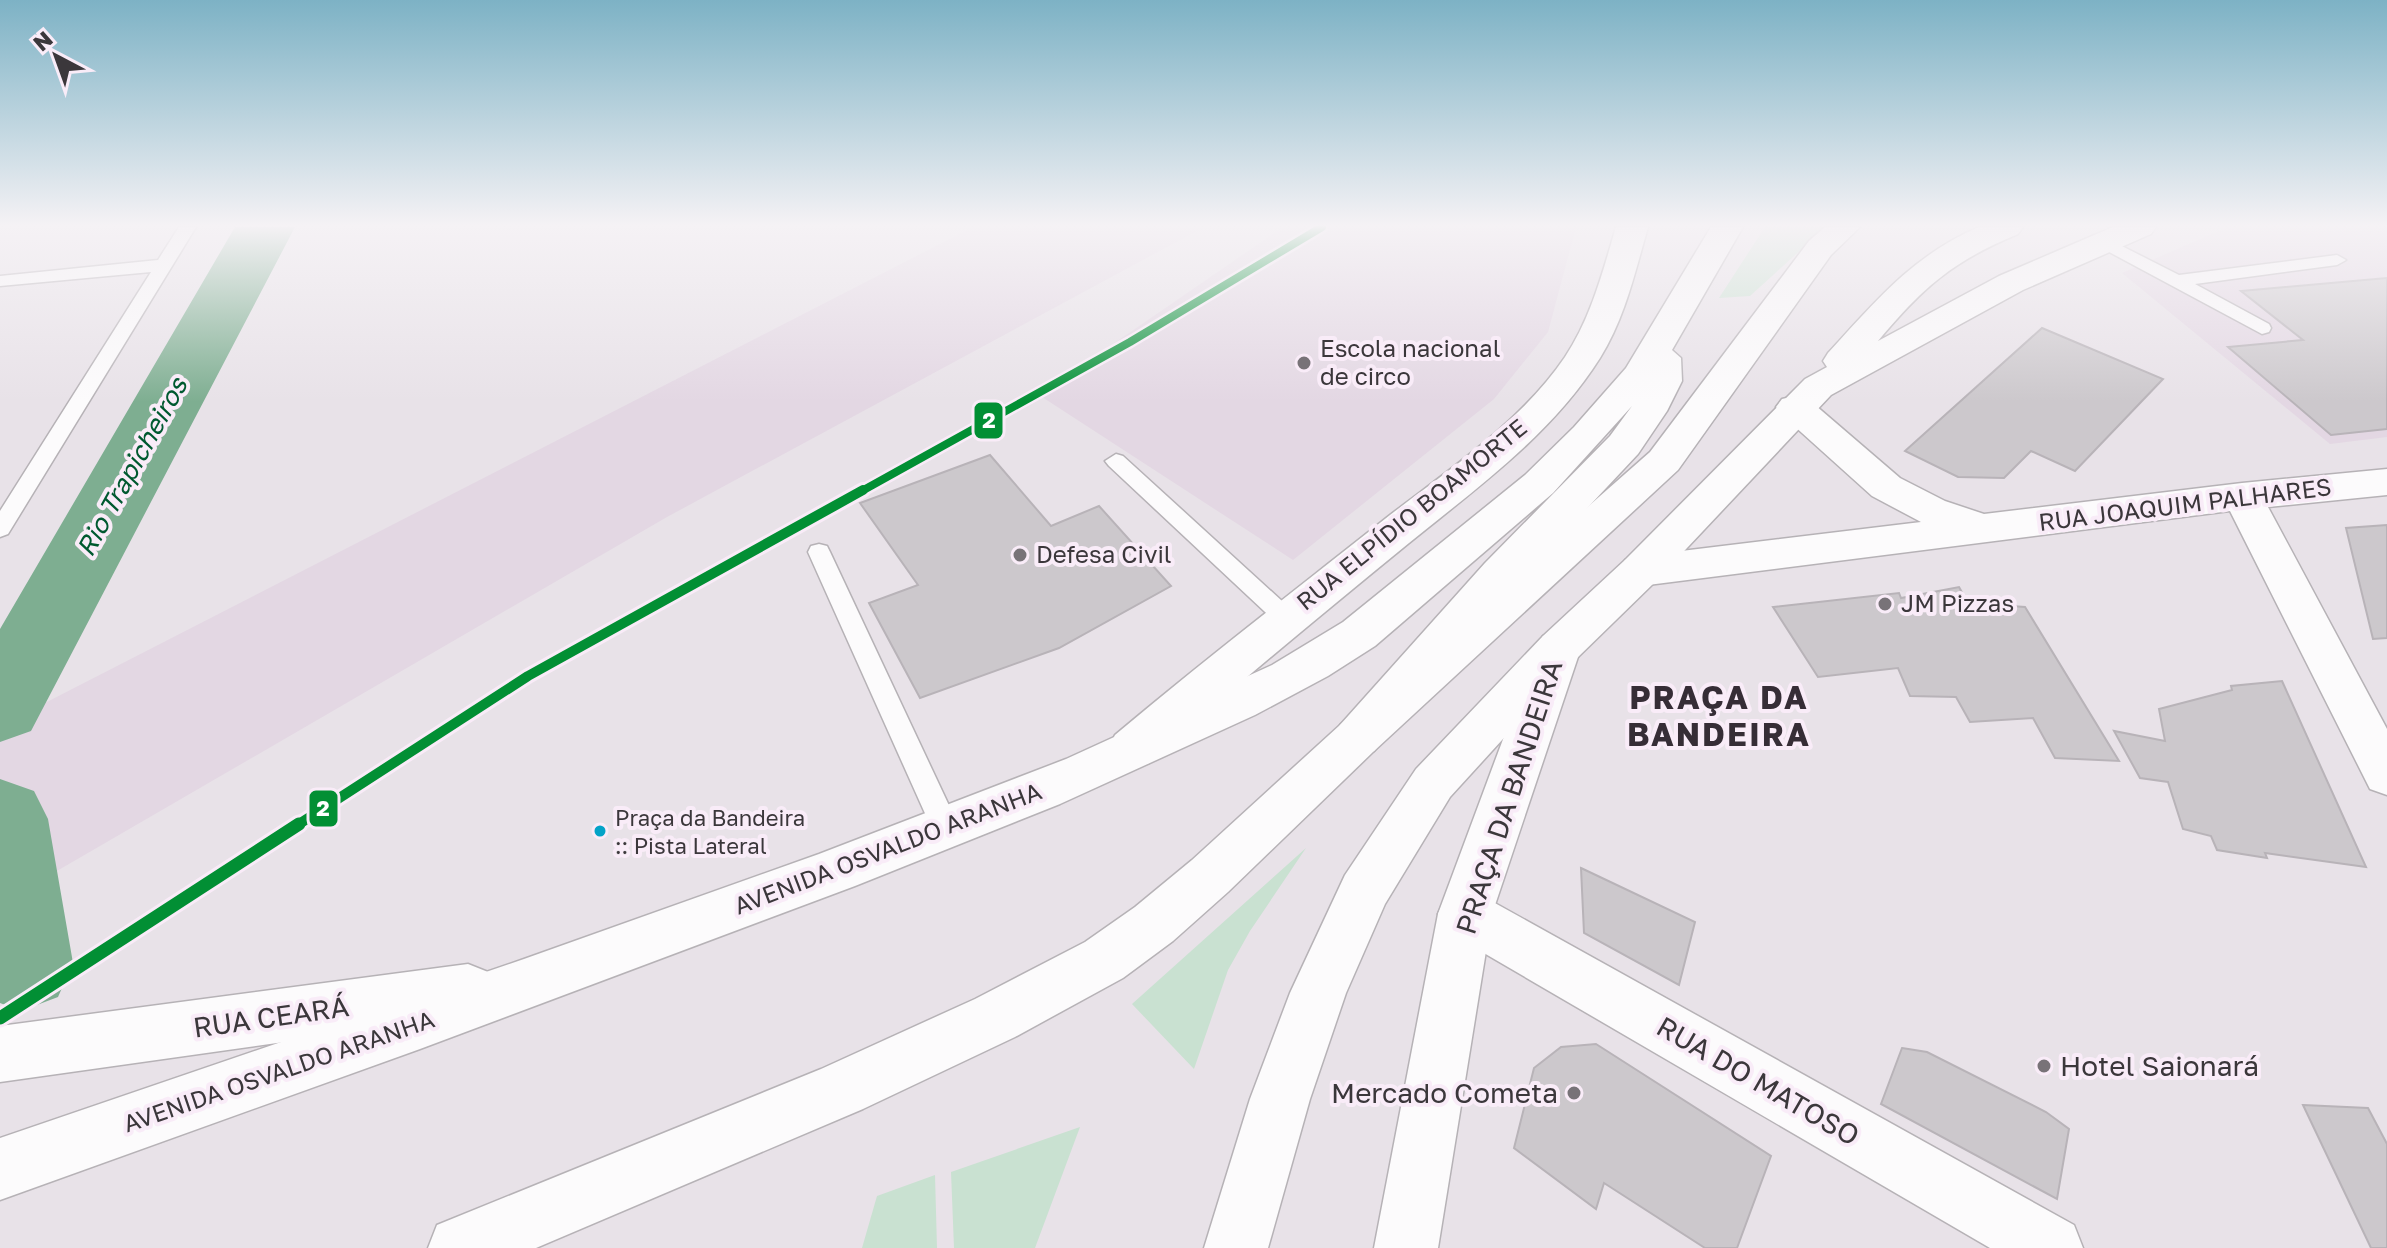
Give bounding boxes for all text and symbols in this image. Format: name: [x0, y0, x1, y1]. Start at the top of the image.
north arrow: [16, 16, 96, 96]
text: N: [27, 25, 58, 56]
place label: Escola nacional de circo: [1320, 333, 1500, 390]
marker: Escola nacional de circo: [1295, 354, 1313, 372]
water label: Rio Trapicheiros: [70, 371, 194, 562]
line badge: 2: [973, 401, 1004, 440]
text: 2: [982, 406, 996, 433]
street label: RUA ELPÍDIO BOAMORTE: [1290, 412, 1532, 616]
street label: RUA JOAQUIM PALHARES: [2037, 471, 2333, 536]
place label: Defesa Civil: [1036, 539, 1172, 568]
marker: Defesa Civil: [1011, 546, 1029, 564]
place label: JM Pizzas: [1901, 588, 2014, 617]
marker: JM Pizzas: [1876, 595, 1894, 613]
street label: PRAÇA DA BANDEIRA: [1449, 655, 1568, 938]
district label: PRAÇA DA BANDEIRA: [1627, 678, 1811, 753]
street label: AVENIDA OSVALDO ARANHA: [730, 775, 1045, 920]
line badge: 2: [308, 789, 339, 828]
text: 2: [316, 794, 330, 821]
place label: Praça da Bandeira :: Pista Lateral: [615, 804, 805, 859]
marker: Praça da Bandeira :: Pista Lateral: [592, 823, 608, 839]
street label: RUA CEARÁ: [191, 989, 351, 1044]
street label: AVENIDA OSVALDO ARANHA: [119, 1004, 438, 1137]
street label: RUA DO MATOSO: [1651, 1009, 1865, 1152]
place label: Hotel Saionará: [2060, 1049, 2259, 1082]
marker: Hotel Saionará: [2035, 1057, 2053, 1075]
place label: Mercado Cometa: [1331, 1076, 1558, 1109]
marker: Mercado Cometa: [1565, 1084, 1583, 1102]

